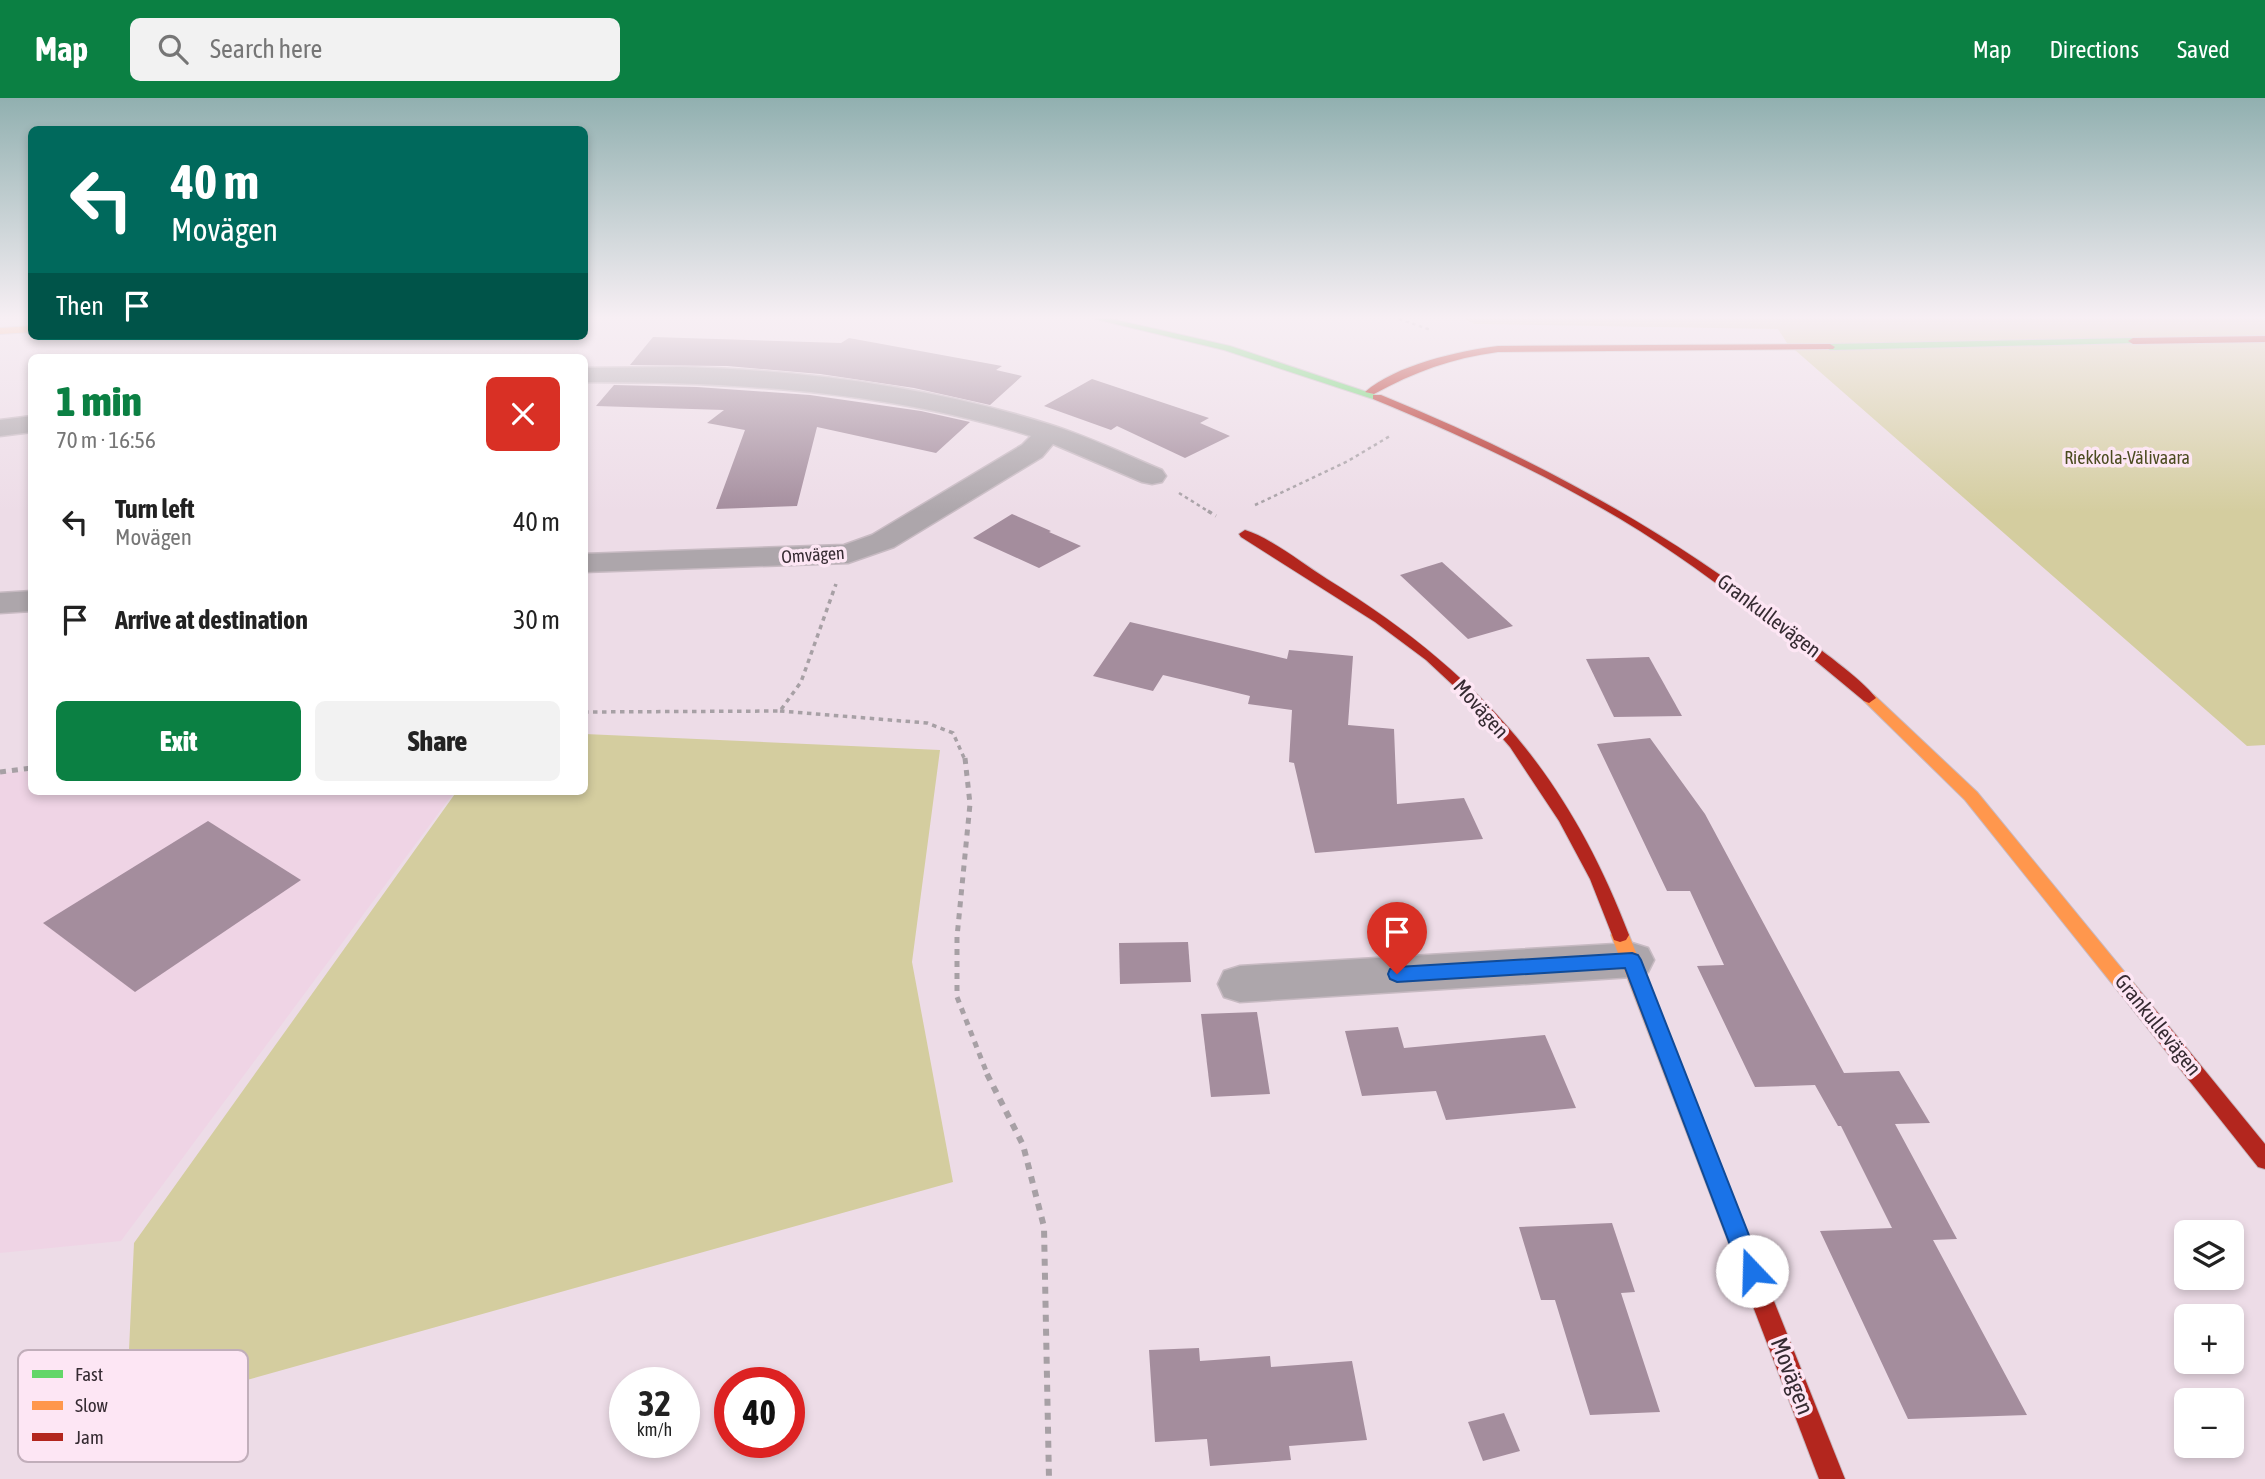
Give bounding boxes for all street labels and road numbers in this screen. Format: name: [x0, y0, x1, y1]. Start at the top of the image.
street label: Omvägen: [781, 542, 845, 567]
street label: Grankullevägen: [1713, 569, 1826, 662]
street label: Movägen: [1449, 674, 1514, 742]
street label: Grankullevägen: [2111, 969, 2207, 1080]
street label: Movägen: [1765, 1333, 1819, 1418]

